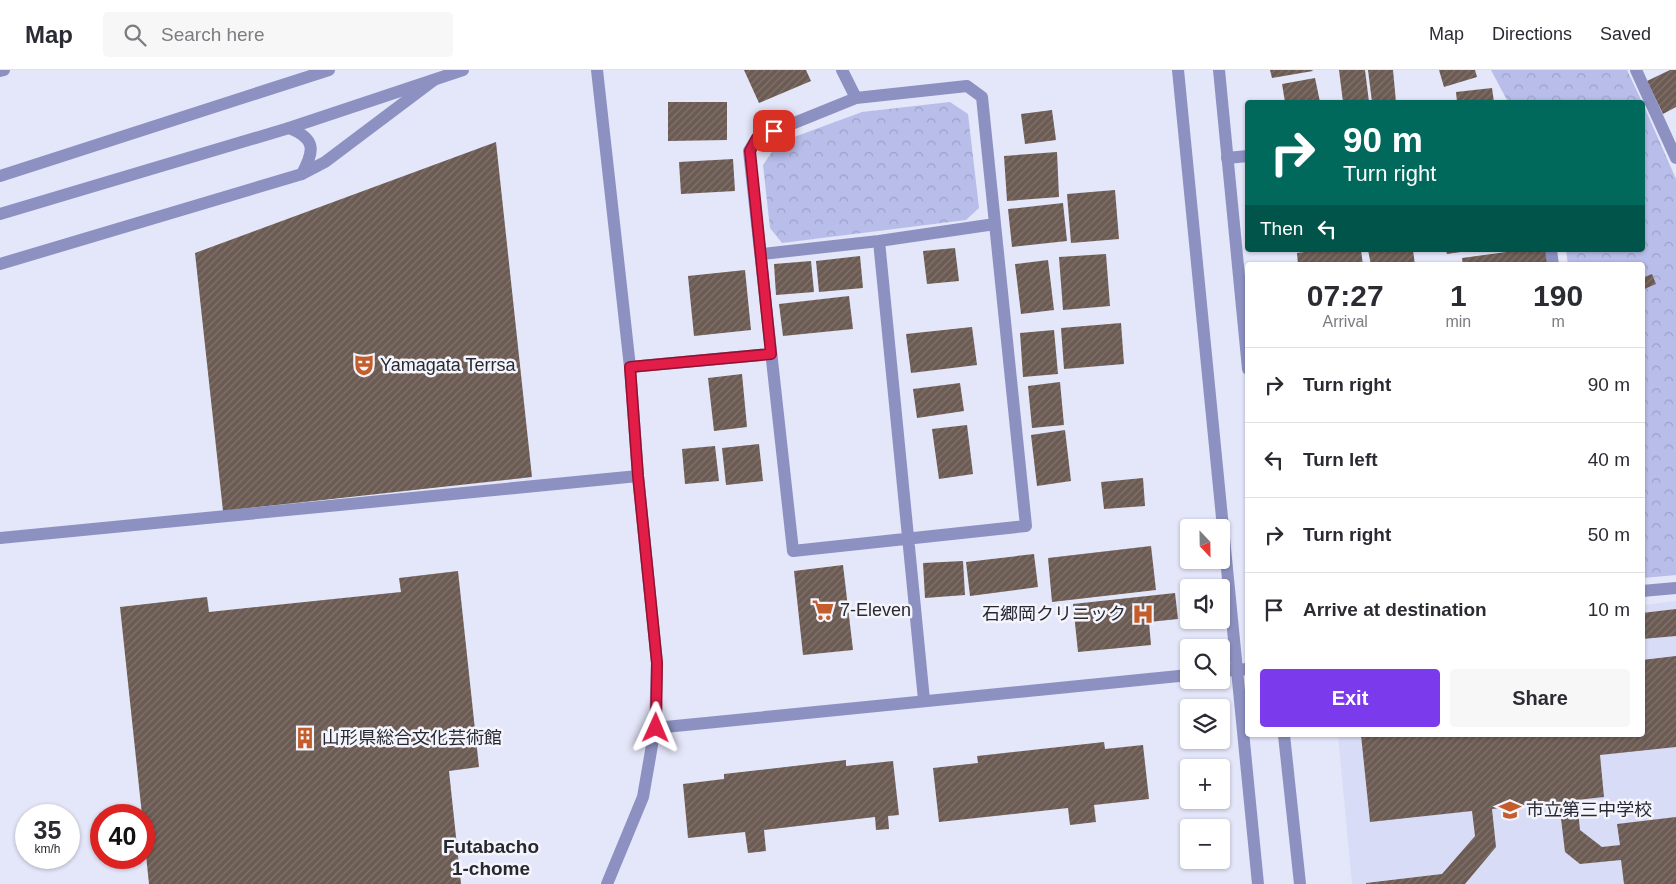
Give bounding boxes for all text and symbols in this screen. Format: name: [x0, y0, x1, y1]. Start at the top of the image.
search box: [103, 12, 453, 57]
text: Map: [25, 21, 73, 48]
icon: search: [121, 21, 149, 49]
text: Search here: [161, 24, 265, 45]
text: Map: [1429, 24, 1464, 44]
text: Directions: [1492, 24, 1572, 44]
text: Saved: [1600, 24, 1651, 44]
pin: [753, 110, 795, 152]
icon: arrive: [760, 117, 788, 145]
icon: right: [1260, 120, 1325, 185]
text: 90 m: [1343, 120, 1423, 159]
text: Turn right: [1343, 161, 1436, 186]
icon: left: [1313, 215, 1341, 243]
text: Then: [1260, 218, 1303, 239]
text: 07:27: [1307, 279, 1384, 312]
text: 1: [1450, 279, 1467, 312]
text: 190: [1533, 279, 1583, 312]
text: Arrival: [1323, 313, 1368, 330]
text: min: [1445, 313, 1471, 330]
text: m: [1551, 313, 1565, 330]
theatre icon: Yamagata Terrsa: [351, 352, 377, 378]
place label: Yamagata Terrsa: [380, 355, 516, 375]
icon: right: [1260, 371, 1288, 399]
text: Turn right: [1303, 374, 1391, 395]
text: 90 m: [1588, 374, 1630, 395]
icon: left: [1260, 446, 1288, 474]
text: Turn left: [1303, 449, 1378, 470]
text: 40 m: [1588, 449, 1630, 470]
north arrow: [1180, 519, 1230, 569]
map controls: [1180, 519, 1230, 869]
icon: right: [1260, 521, 1288, 549]
text: Turn right: [1303, 524, 1391, 545]
text: 50 m: [1588, 524, 1630, 545]
button: sound: [1180, 579, 1230, 629]
icon: arrive: [1260, 596, 1288, 624]
supermarket icon: 7-Eleven: [810, 597, 836, 623]
text: Arrive at destination: [1303, 599, 1487, 620]
text: 10 m: [1588, 599, 1630, 620]
place label: 7-Eleven: [840, 600, 911, 620]
hospital icon: 石郷岡クリニック: [1130, 601, 1156, 627]
place label: 石郷岡クリニック: [982, 604, 1126, 624]
button: search: [1180, 639, 1230, 689]
button: Exit: [1260, 669, 1440, 727]
button: Share: [1450, 669, 1630, 727]
button: layers: [1180, 699, 1230, 749]
position arrow: [629, 701, 681, 753]
building icon: 山形県総合文化芸術館: [292, 725, 318, 751]
place label: 山形県総合文化芸術館: [322, 728, 502, 748]
button: +: [1180, 759, 1230, 809]
school or university icon: 市立第三中学校: [1497, 797, 1523, 823]
place label: 市立第三中学校: [1526, 800, 1652, 820]
speed limit sign: 40: [90, 804, 155, 869]
text: 35: [34, 816, 61, 844]
button: −: [1180, 819, 1230, 869]
district label: Futabacho 1-chome: [443, 836, 539, 879]
text: km/h: [34, 842, 61, 856]

